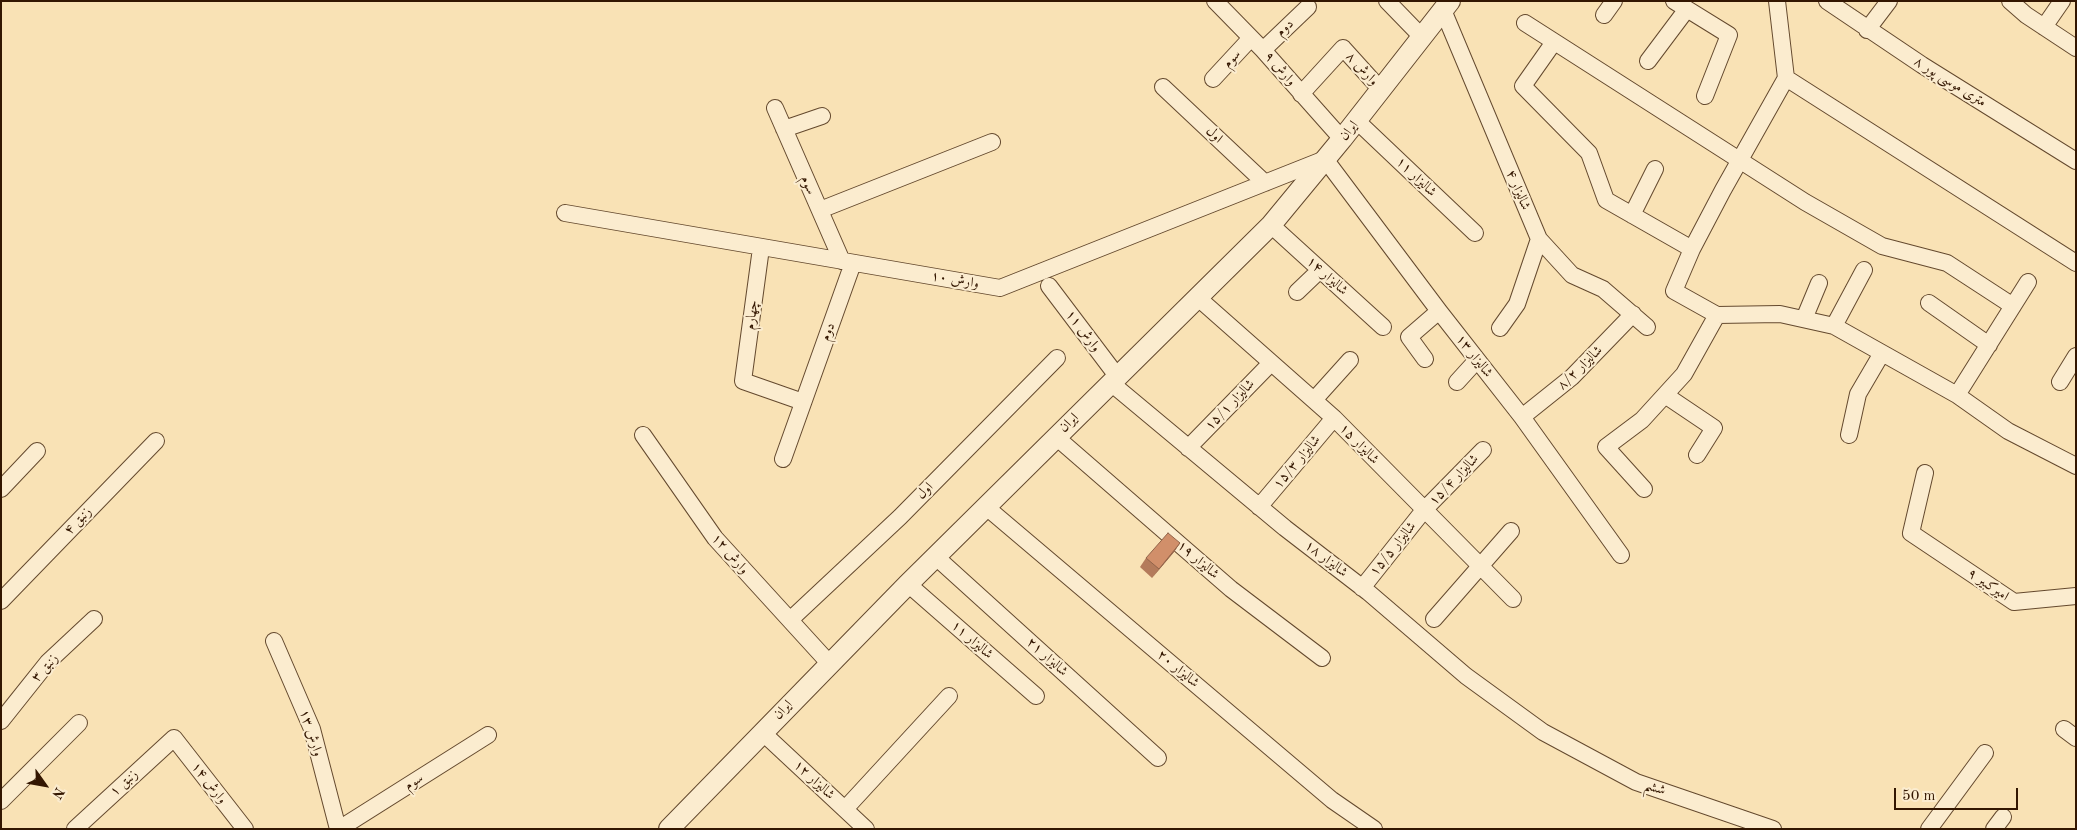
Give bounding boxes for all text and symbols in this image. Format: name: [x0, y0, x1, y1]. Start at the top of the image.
street label: دوم: [1273, 16, 1297, 40]
street label: سوم: [1219, 46, 1245, 72]
street label: وارش ۹: [1260, 48, 1300, 90]
street label: وارش ۸: [1342, 49, 1382, 89]
street label: ۸ متری موسی پور: [1911, 53, 1989, 111]
street label: ایران: [1336, 118, 1362, 144]
street label: اول: [1202, 123, 1226, 147]
street label: شالیزار ۱۱: [1392, 154, 1440, 200]
street label: شالیزار ۴: [1502, 167, 1534, 213]
street label: سوم: [797, 173, 819, 197]
street label: شالیزار ۱۴: [1303, 253, 1351, 299]
street label: وارش ۱۰: [930, 268, 980, 292]
street label: چهارم: [742, 299, 762, 331]
street label: وارش ۱۱: [1062, 307, 1104, 355]
street label: دوم: [817, 321, 839, 343]
street label: شالیزار ۱۳: [1452, 331, 1496, 381]
street label: شالیزار ۸/۲: [1554, 342, 1606, 394]
street label: شالیزار ۱۵/۱: [1201, 376, 1259, 434]
street label: ایران: [1056, 410, 1082, 436]
street label: شالیزار ۱۵: [1336, 420, 1382, 468]
street label: شالیزار ۱۵/۳: [1270, 432, 1324, 492]
street label: شالیزار ۱۵/۴: [1425, 451, 1483, 509]
street label: اول: [913, 479, 937, 503]
street label: زنبق ۴: [61, 504, 95, 538]
street label: شالیزار ۱۵/۵: [1366, 519, 1420, 579]
street label: وارش ۱۲: [708, 530, 752, 578]
street label: شالیزار ۱۹: [1174, 537, 1222, 583]
street label: شالیزار ۱۸: [1301, 537, 1351, 581]
street label: امیرکبیر ۹: [1964, 565, 2012, 605]
street label: شالیزار ۱۱: [948, 617, 996, 663]
street label: شالیزار ۲۱: [1023, 634, 1071, 680]
street label: شالیزار ۲۰: [1153, 646, 1203, 692]
street label: زنبق ۳: [28, 650, 62, 686]
street label: ایران: [770, 697, 796, 723]
street label: وارش ۱۳: [296, 707, 326, 759]
street label: شالیزار ۱۲: [790, 757, 838, 803]
street label: وارش ۱۴: [187, 759, 231, 807]
north arrow: [20, 760, 70, 810]
street label: زنبق ۱: [106, 766, 142, 800]
street label: سوم: [401, 770, 427, 794]
street label: ششم: [1642, 777, 1668, 799]
scale bar: [1897, 778, 2021, 810]
text: N: [49, 785, 66, 801]
text: 50 m: [1902, 789, 1936, 804]

